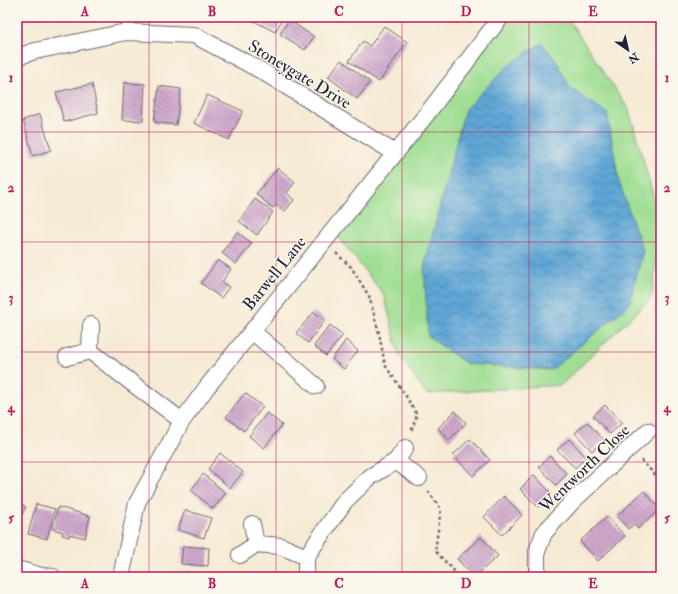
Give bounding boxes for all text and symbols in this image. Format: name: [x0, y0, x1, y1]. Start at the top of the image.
text: A: [80, 4, 90, 20]
text: B: [208, 4, 216, 20]
text: C: [334, 4, 344, 20]
text: D: [461, 4, 472, 20]
text: E: [588, 4, 598, 20]
north arrow: [608, 30, 648, 70]
street label: Stoneygate Drive: [244, 35, 355, 114]
text: N: [625, 49, 642, 67]
text: 1: [9, 70, 14, 86]
text: 1: [665, 70, 670, 86]
text: 2: [8, 180, 15, 196]
text: 2: [664, 180, 671, 196]
street label: Barwell Lane: [238, 232, 311, 315]
text: 3: [9, 290, 14, 306]
text: 3: [665, 290, 670, 306]
text: 4: [6, 400, 15, 416]
text: 4: [662, 400, 671, 416]
street label: Wentworth Close: [534, 420, 634, 518]
text: 5: [8, 510, 14, 526]
text: 5: [664, 510, 670, 526]
text: A: [80, 576, 90, 592]
text: B: [208, 576, 216, 592]
text: C: [334, 576, 344, 592]
text: D: [461, 576, 472, 592]
text: E: [588, 576, 598, 592]

